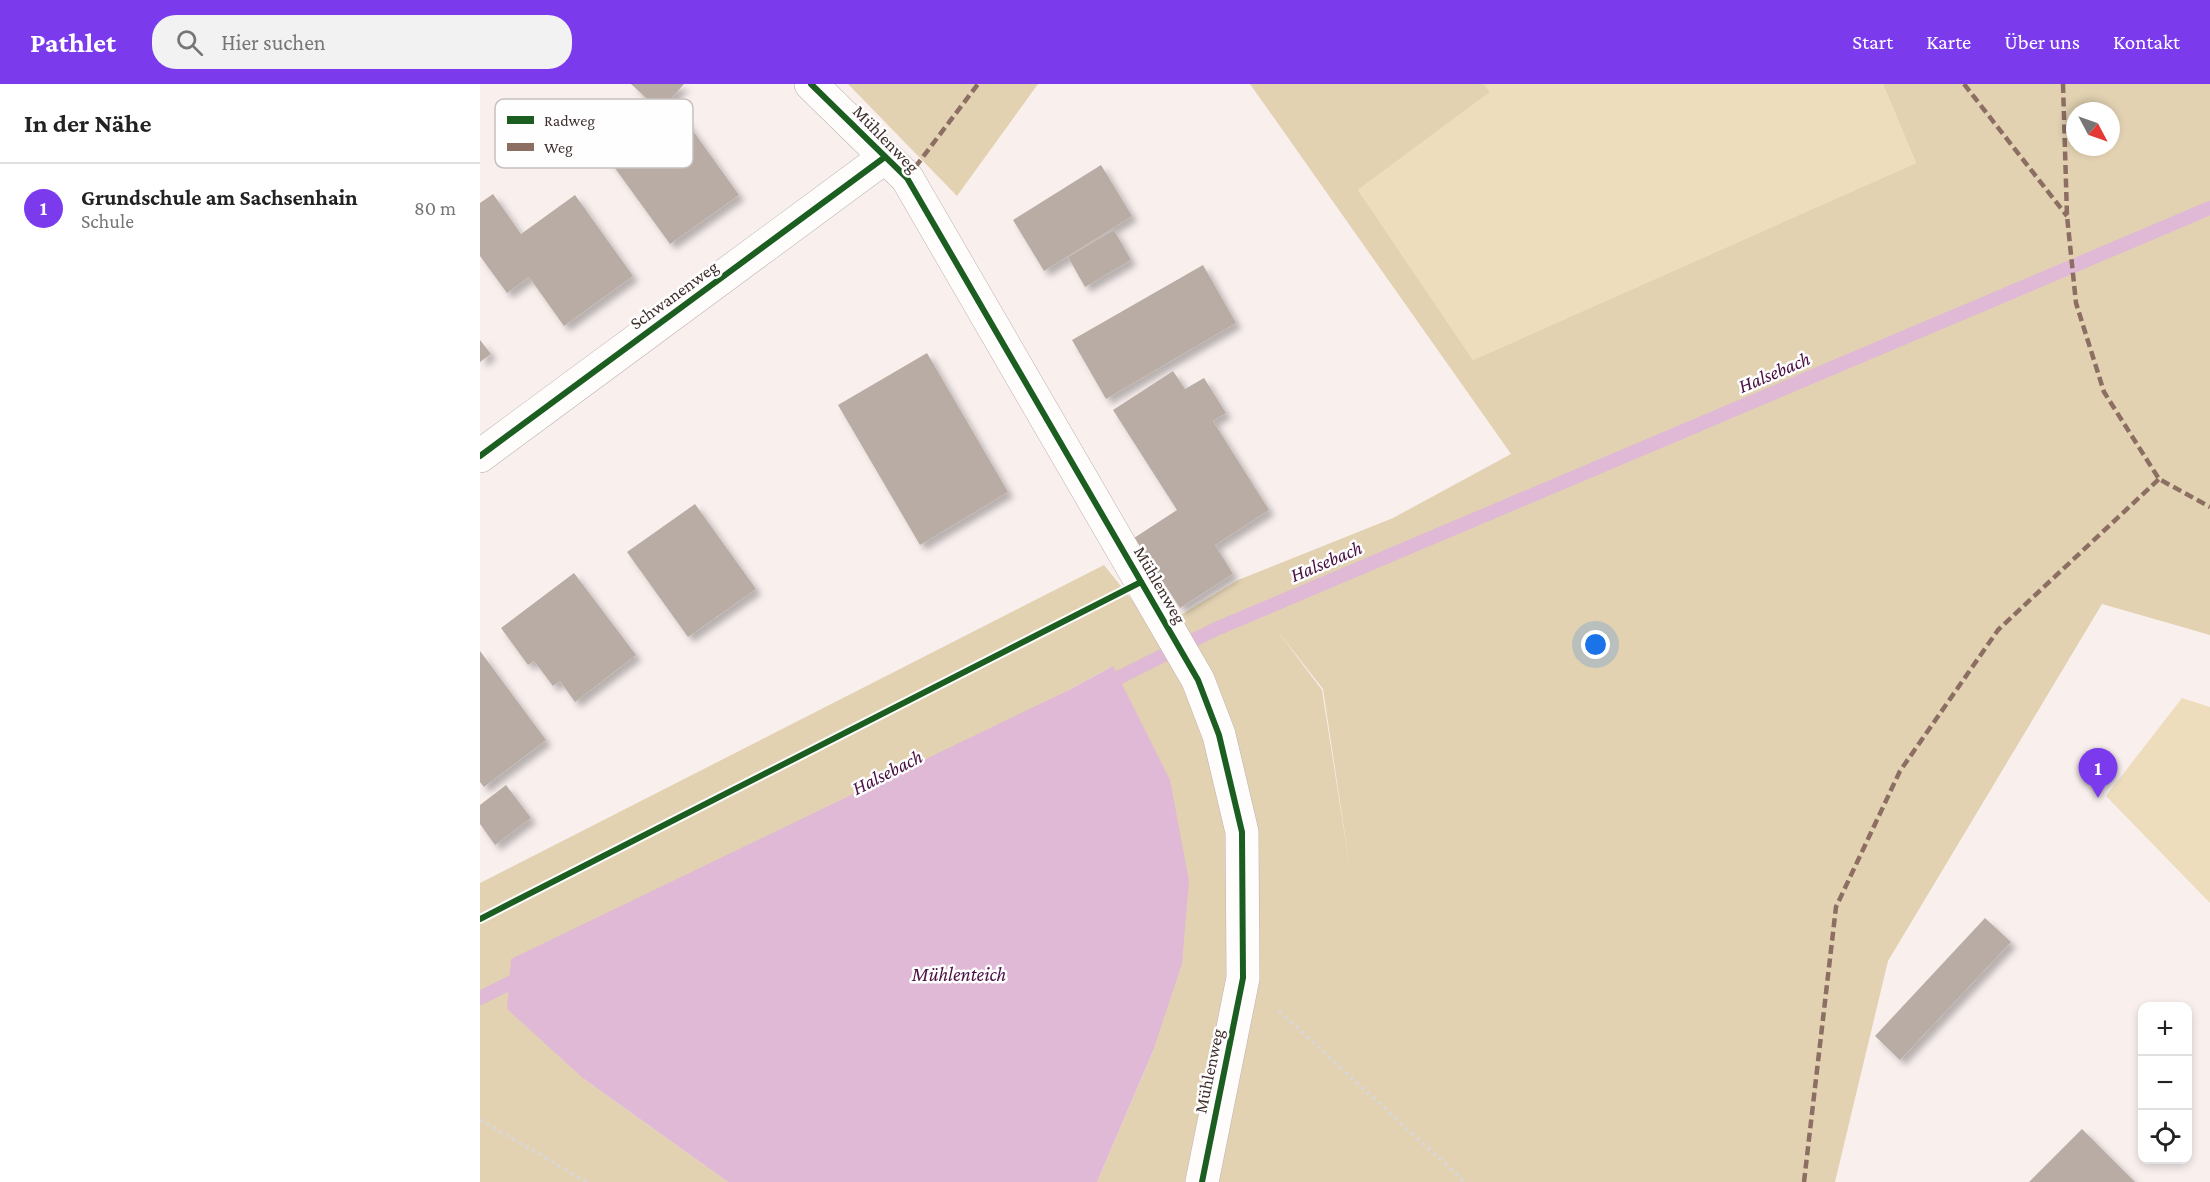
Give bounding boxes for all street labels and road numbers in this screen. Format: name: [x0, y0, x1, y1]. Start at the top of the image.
street label: Mühlenweg: [849, 101, 923, 177]
street label: Schwanenweg: [626, 256, 722, 334]
street label: Mühlenweg: [1130, 543, 1190, 628]
street label: Mühlenweg: [1190, 1027, 1228, 1115]

